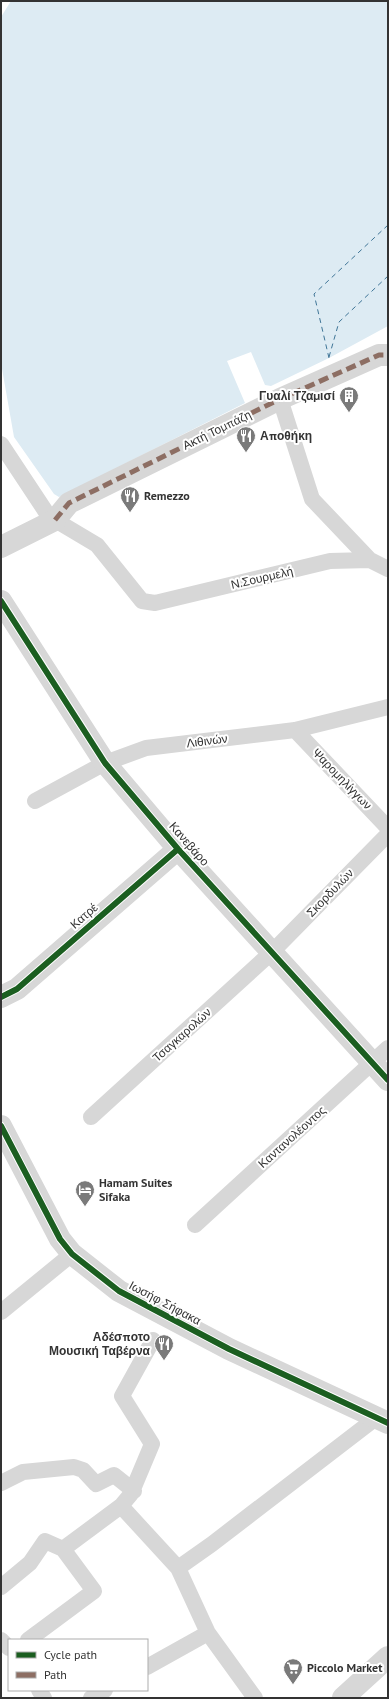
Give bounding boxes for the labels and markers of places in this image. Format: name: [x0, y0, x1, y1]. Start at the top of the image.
building icon: Γυαλί Τζαμισί: [338, 385, 360, 413]
place label: Γυαλί Τζαμισί: [259, 388, 335, 403]
restaurant icon: Αποθήκη: [235, 425, 257, 453]
place label: Αποθήκη: [260, 428, 312, 443]
restaurant icon: Remezzo: [119, 485, 141, 513]
place label: Remezzo: [144, 488, 190, 503]
place label: Hamam Suites Sifaka: [99, 1175, 172, 1204]
hotel icon: Hamam Suites Sifaka: [74, 1179, 96, 1207]
place label: Αδέσποτο Μουσική Ταβέρνα: [49, 1329, 151, 1358]
restaurant icon: Αδέσποτο Μουσική Ταβέρνα: [153, 1333, 175, 1361]
supermarket icon: Piccolo Market: [282, 1657, 304, 1685]
place label: Piccolo Market: [307, 1660, 383, 1675]

